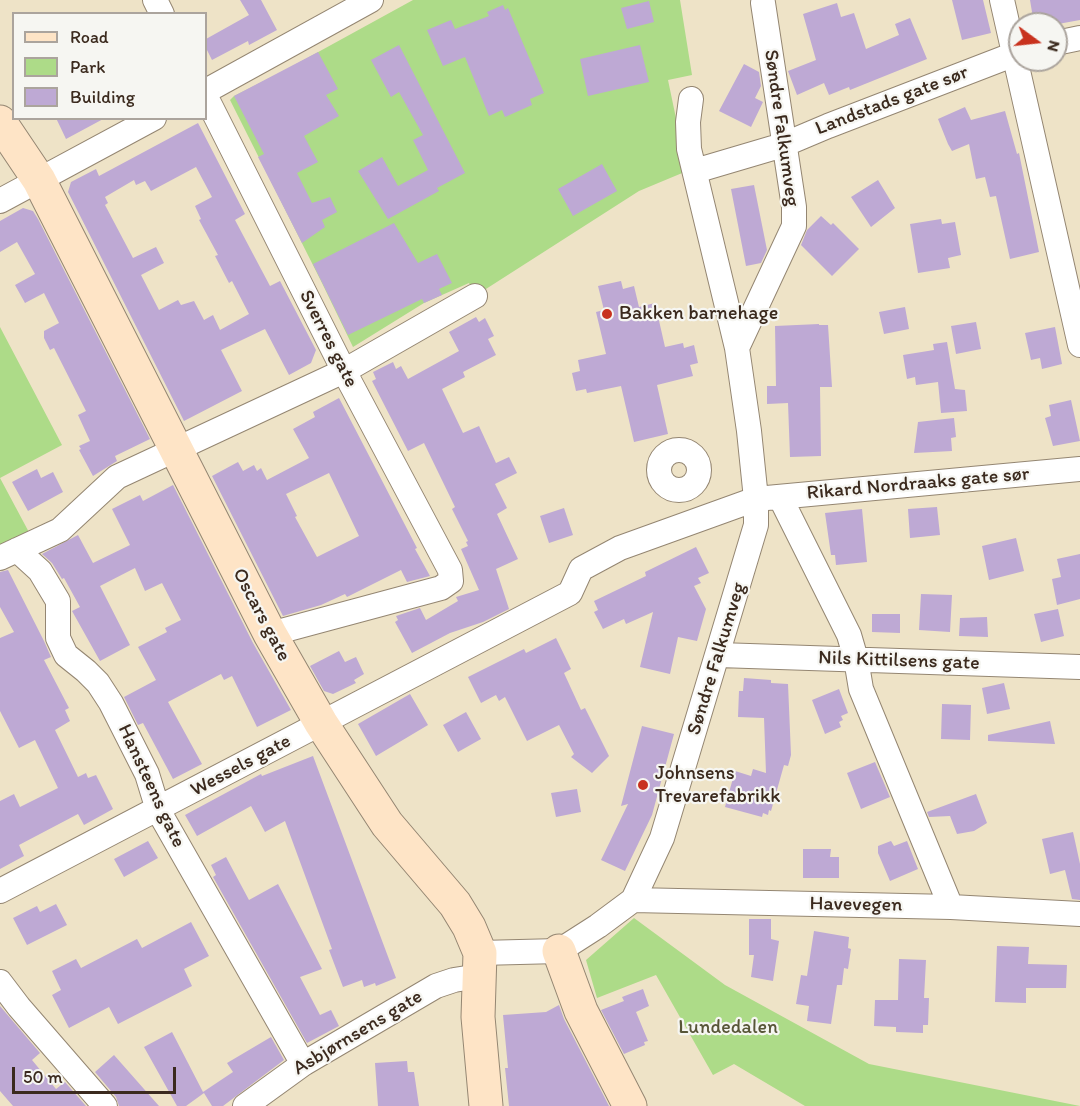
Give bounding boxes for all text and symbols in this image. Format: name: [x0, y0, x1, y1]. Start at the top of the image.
legend: [12, 12, 207, 120]
north arrow: [1008, 12, 1068, 72]
text: Road: [70, 26, 109, 48]
text: N: [1043, 39, 1065, 54]
street label: Søndre Falkumveg: [758, 48, 804, 208]
text: Park: [70, 56, 105, 78]
street label: Landstads gate sør: [812, 61, 972, 141]
text: Building: [70, 86, 135, 108]
street label: Sverres gate: [293, 286, 363, 392]
place label: Bakken barnehage: [619, 302, 778, 326]
marker: Bakken barnehage: [600, 307, 614, 321]
street label: Rikard Nordraaks gate sør: [806, 462, 1030, 506]
street label: Oscars gate: [226, 564, 296, 666]
street label: Søndre Falkumveg: [682, 580, 752, 738]
street label: Nils Kittilsens gate: [818, 646, 980, 676]
street label: Hansteens gate: [112, 720, 190, 852]
street label: Wessels gate: [187, 730, 295, 802]
place label: Johnsens Trevarefabrikk: [655, 762, 780, 809]
marker: Johnsens Trevarefabrikk: [636, 778, 650, 792]
street label: Havevegen: [809, 892, 903, 918]
street label: Asbjørnsens gate: [289, 985, 427, 1081]
park label: Lundedalen: [678, 1016, 778, 1040]
scale bar: [15, 1055, 178, 1093]
text: 50 m: [23, 1066, 63, 1088]

